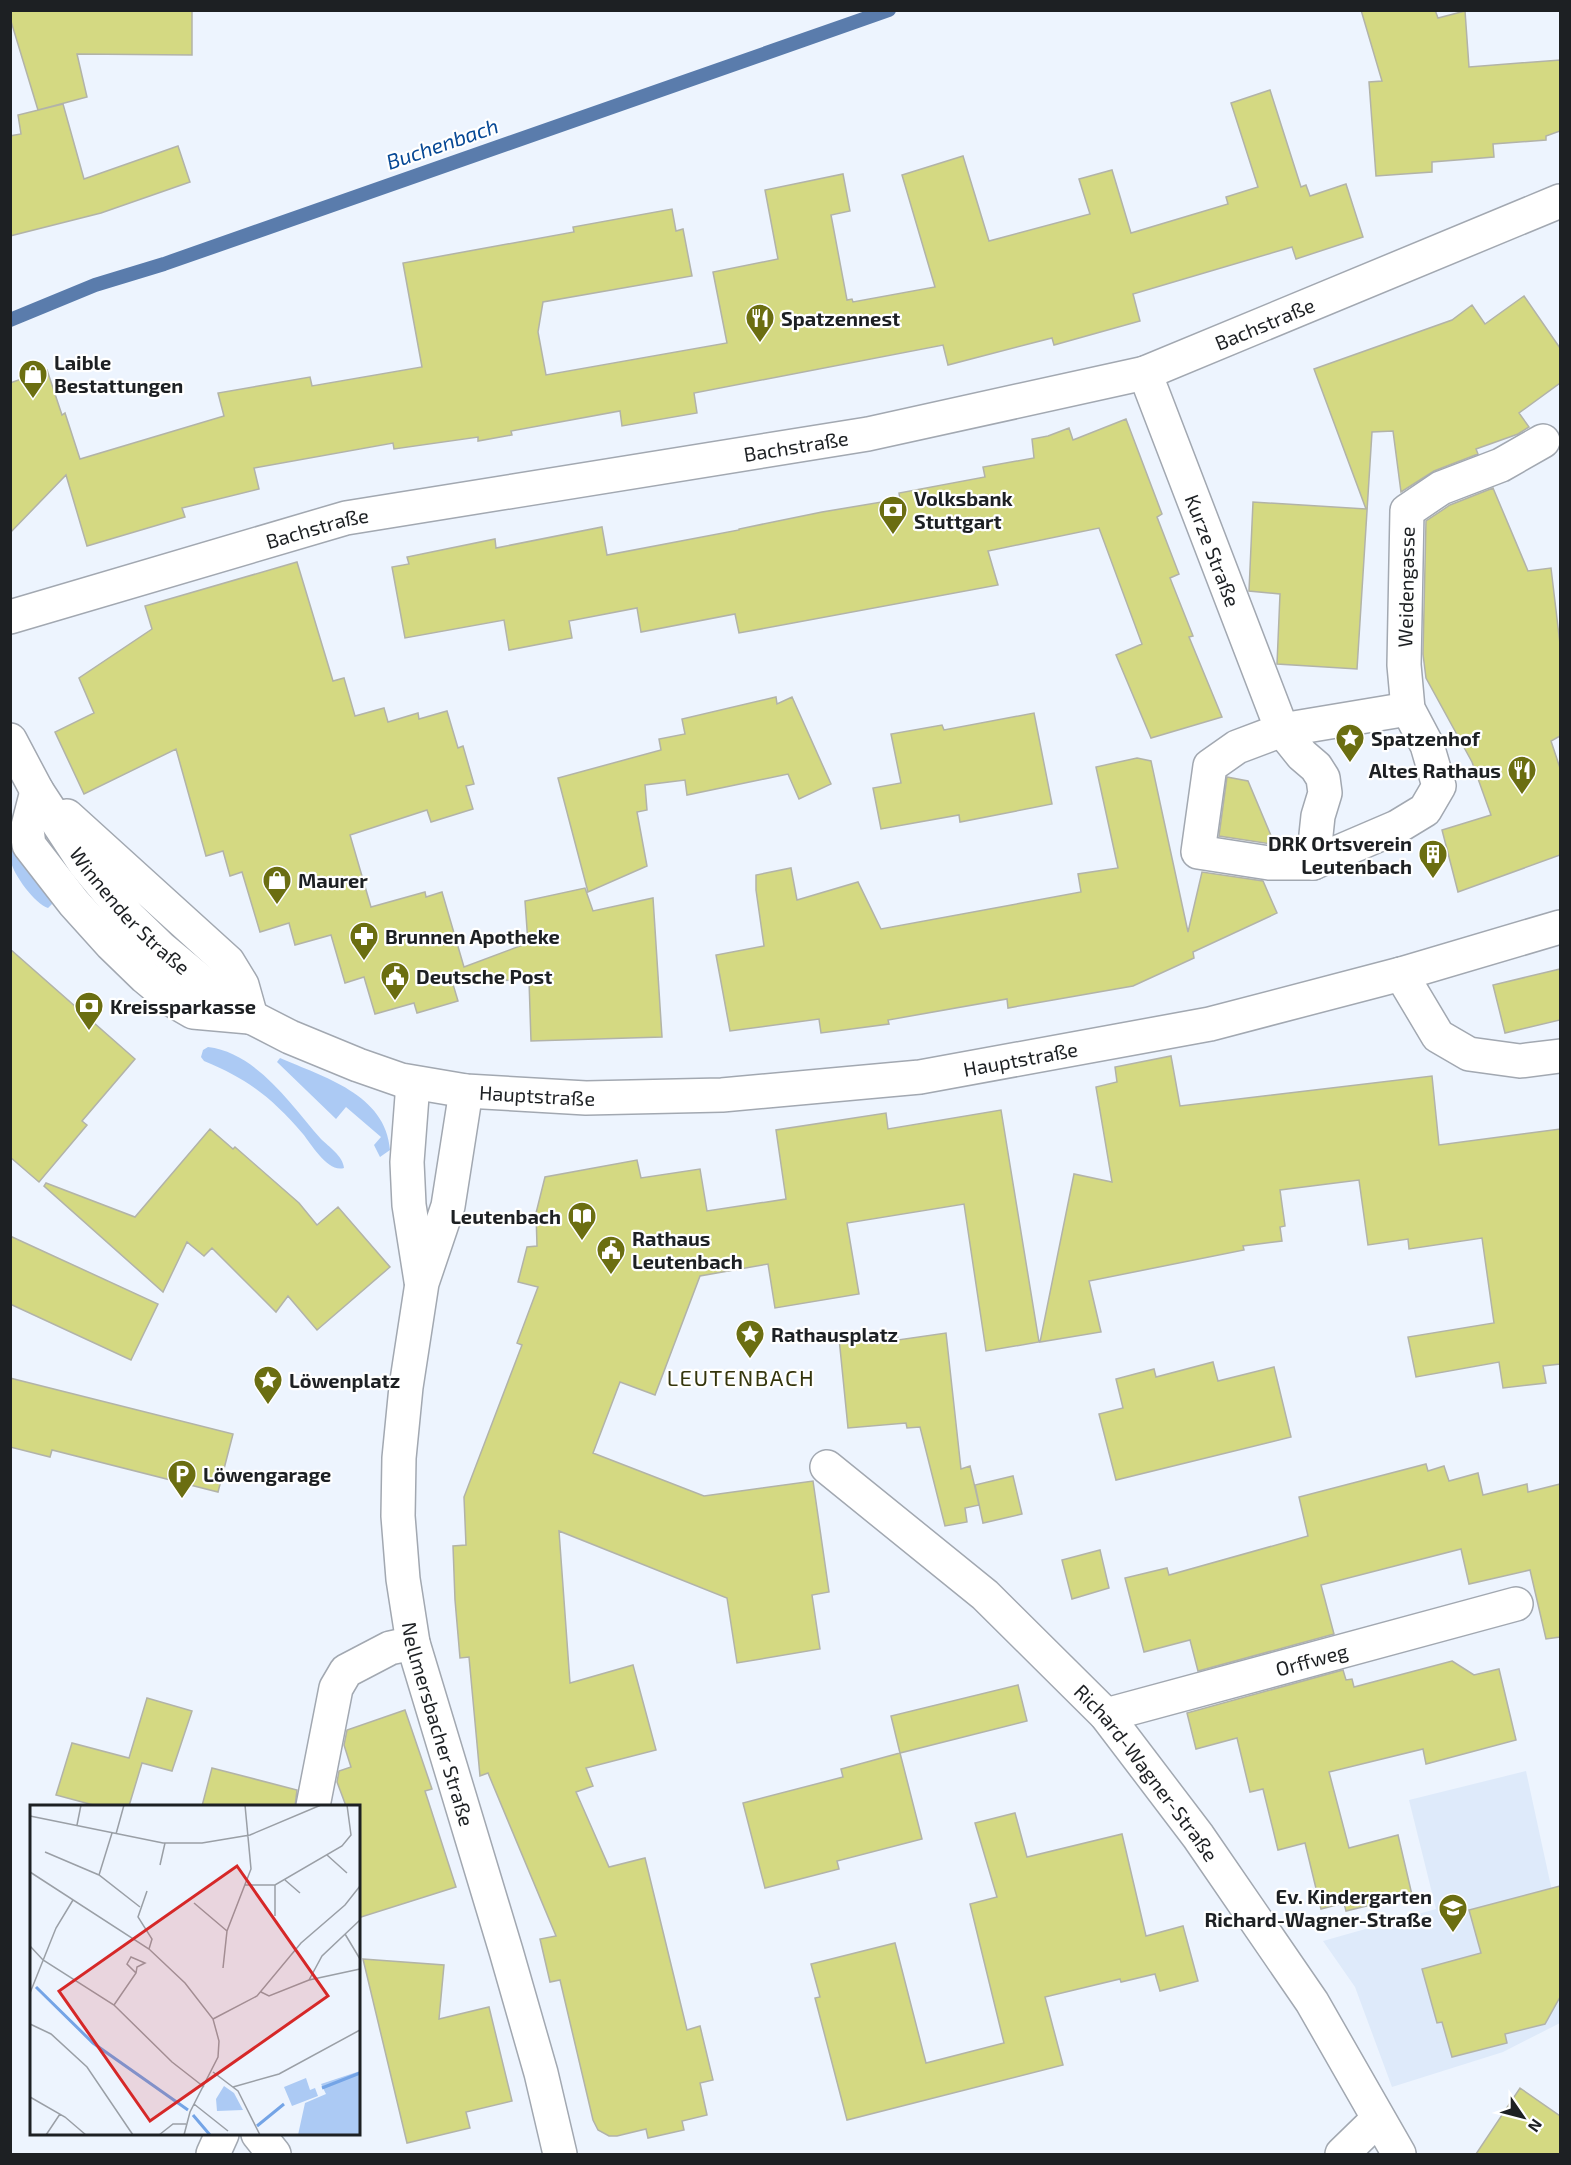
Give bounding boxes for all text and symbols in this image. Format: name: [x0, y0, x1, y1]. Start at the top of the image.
water label: Buchenbach: [383, 112, 501, 174]
street label: Bachstraße: [1211, 292, 1318, 355]
restaurant icon: Spatzennest: [744, 302, 776, 344]
place label: Spatzennest: [781, 306, 900, 330]
place label: Laible Bestattungen: [54, 350, 183, 397]
shop icon: Laible Bestattungen: [17, 358, 49, 400]
street label: Bachstraße: [742, 425, 850, 466]
place label: Volksbank Stuttgart: [914, 486, 1013, 533]
street label: Kurze Straße: [1181, 491, 1246, 610]
bank icon: Volksbank Stuttgart: [877, 494, 909, 536]
street label: Bachstraße: [263, 503, 370, 553]
street label: Weidengasse: [1392, 526, 1419, 648]
place icon: Spatzenhof: [1334, 722, 1366, 764]
place label: Spatzenhof: [1371, 726, 1481, 750]
restaurant icon: Altes Rathaus: [1506, 754, 1538, 796]
place label: Altes Rathaus: [1369, 758, 1501, 782]
place label: DRK Ortsverein Leutenbach: [1268, 831, 1412, 878]
building icon: DRK Ortsverein Leutenbach: [1417, 838, 1449, 880]
street label: Winnender Straße: [65, 842, 195, 979]
shop icon: Maurer: [261, 864, 293, 906]
place label: Maurer: [298, 868, 368, 892]
pharmacy icon: Brunnen Apotheke: [348, 920, 380, 962]
place label: Brunnen Apotheke: [385, 924, 560, 948]
public building icon: Deutsche Post: [379, 960, 411, 1002]
place label: Deutsche Post: [416, 964, 552, 988]
bank icon: Kreissparkasse: [73, 990, 105, 1032]
place label: Kreissparkasse: [110, 994, 256, 1018]
street label: Hauptstraße: [961, 1036, 1080, 1081]
street label: Hauptstraße: [478, 1080, 595, 1110]
library icon: Leutenbach: [566, 1200, 598, 1242]
place label: Leutenbach: [450, 1204, 561, 1228]
place label: Rathaus Leutenbach: [632, 1226, 743, 1273]
public building icon: Rathaus Leutenbach: [595, 1234, 627, 1276]
place icon: Rathausplatz: [734, 1318, 766, 1360]
place label: Rathausplatz: [771, 1322, 898, 1346]
place icon: Löwenplatz: [252, 1364, 284, 1406]
district label: LEUTENBACH: [667, 1364, 815, 1390]
place label: Löwenplatz: [289, 1368, 400, 1392]
parking icon: Löwengarage: [166, 1458, 198, 1500]
place label: Löwengarage: [203, 1462, 331, 1486]
street label: Nellmersbacher Straße: [398, 1620, 480, 1829]
street label: Orffweg: [1273, 1638, 1350, 1681]
street label: Richard-Wagner-Straße: [1070, 1679, 1224, 1866]
inset map: [30, 1805, 360, 2135]
place label: Ev. Kindergarten Richard-Wagner-Straße: [1204, 1884, 1432, 1931]
school or university icon: Ev. Kindergarten Richard-Wagner-Straße: [1437, 1892, 1469, 1934]
north arrow: [1493, 2087, 1553, 2147]
text: N: [1525, 2116, 1547, 2136]

